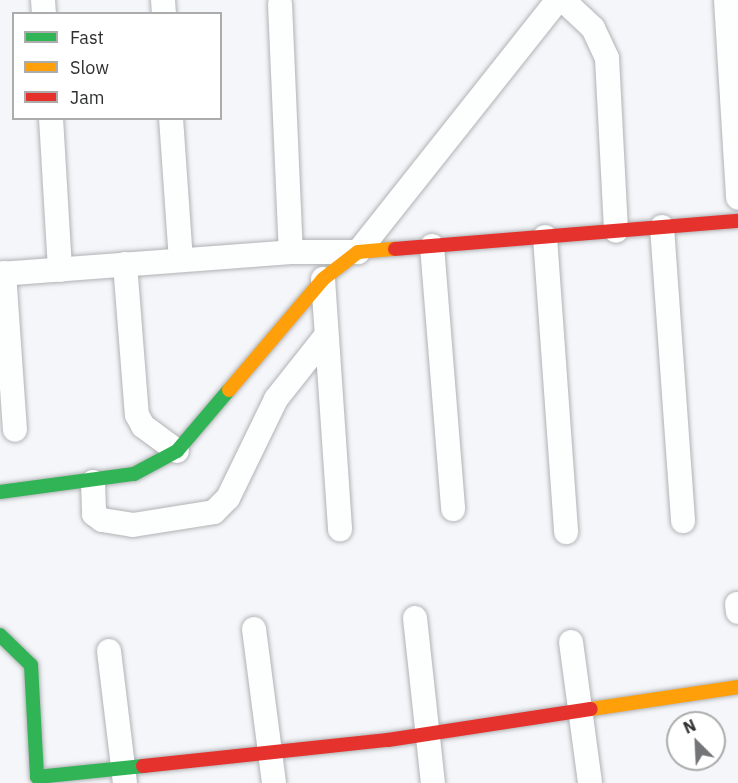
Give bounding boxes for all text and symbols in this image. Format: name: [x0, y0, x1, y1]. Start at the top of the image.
legend: [12, 12, 222, 120]
text: Fast: [70, 26, 104, 49]
text: Slow: [70, 56, 109, 79]
text: Jam: [70, 86, 105, 109]
north arrow: [666, 711, 726, 771]
text: N: [680, 715, 699, 738]

